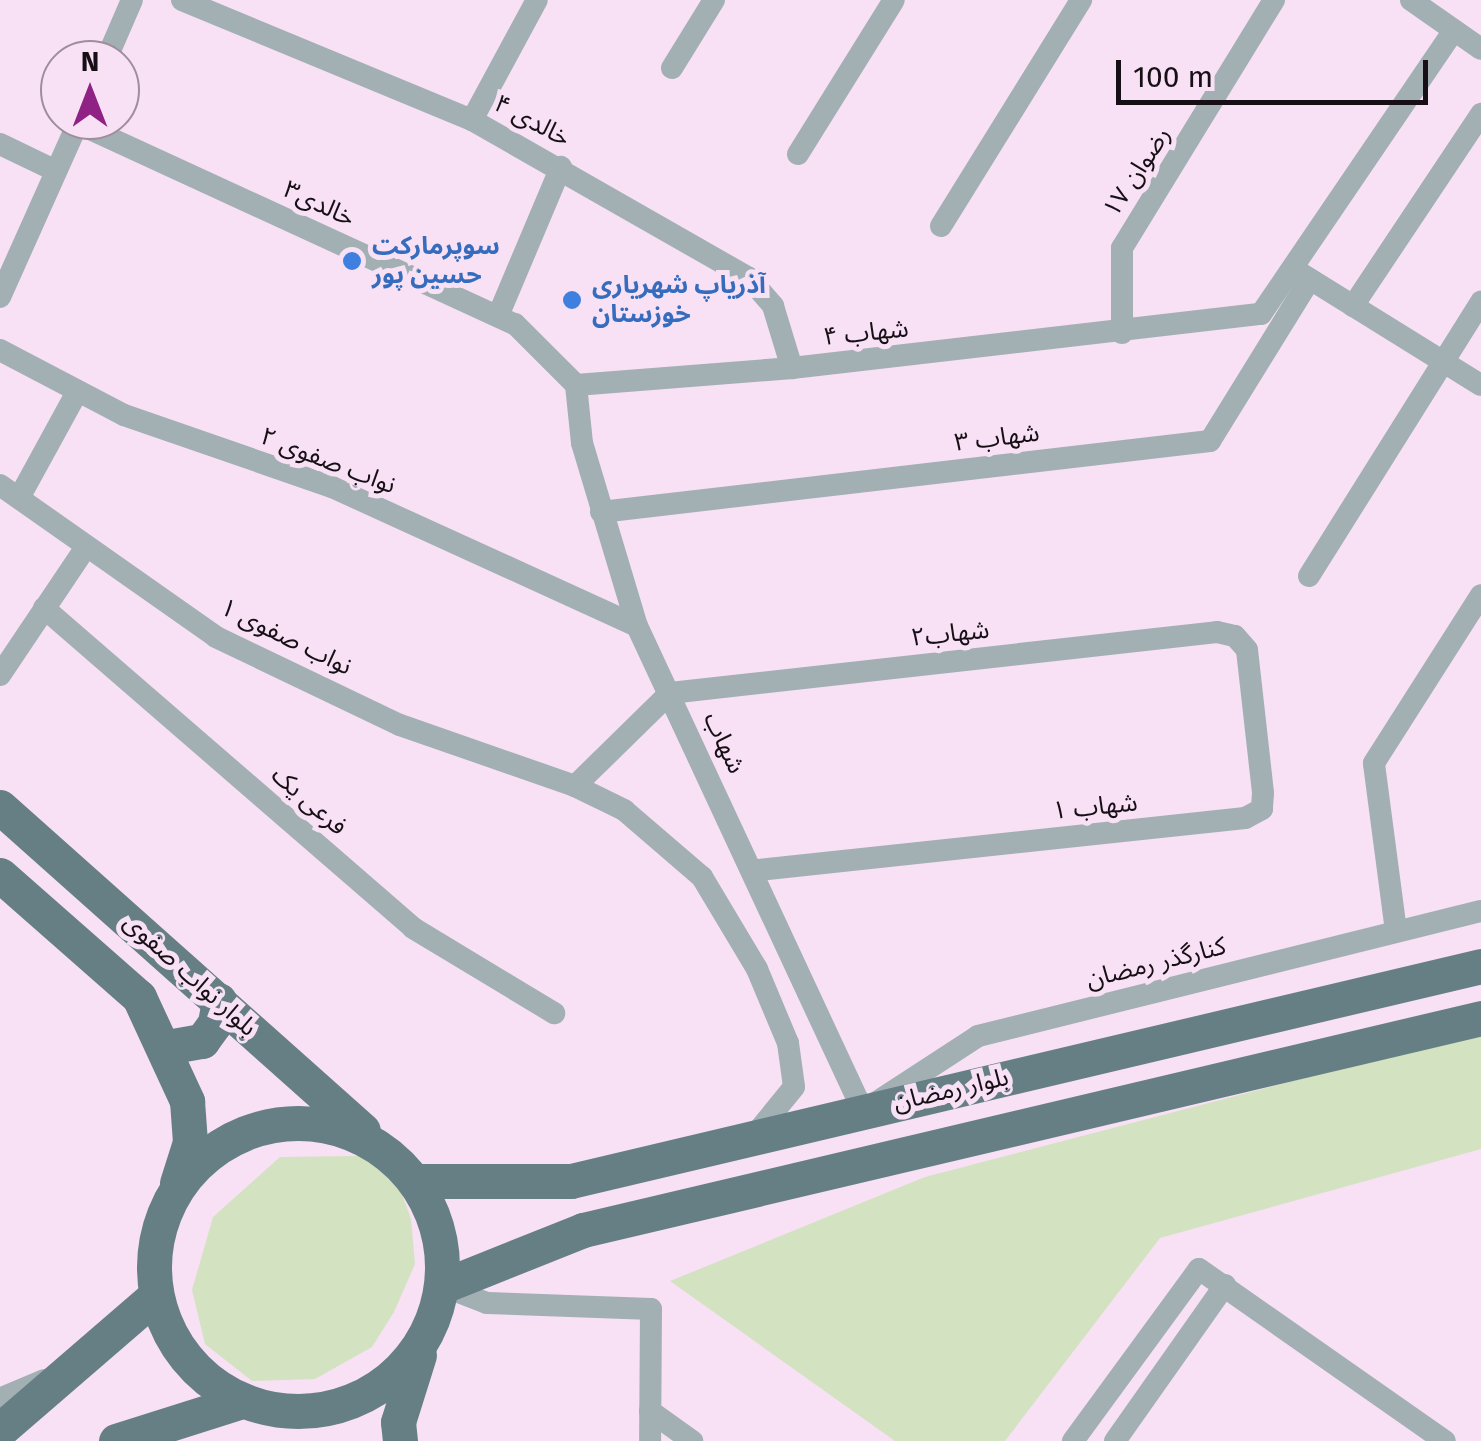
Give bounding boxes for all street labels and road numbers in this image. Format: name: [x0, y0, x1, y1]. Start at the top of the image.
street label: خالدی ۴: [489, 89, 575, 153]
street label: رضوان ۱۷: [1097, 121, 1177, 223]
street label: خالدی۳: [279, 175, 359, 233]
street label: شهاب ۴: [822, 314, 910, 352]
street label: شهاب ۳: [953, 418, 1041, 458]
street label: نواب صفوی ۲: [256, 421, 400, 501]
street label: نواب صفوی ۱: [215, 592, 357, 682]
street label: شهاب۲: [909, 615, 991, 653]
street label: شهاب: [697, 707, 751, 779]
street label: فرعی یک: [265, 760, 353, 842]
street label: شهاب ۱: [1051, 788, 1139, 826]
street label: بلوار نواب صفوی: [117, 907, 263, 1043]
street label: کنارگذر رمضان: [1083, 931, 1229, 995]
street label: بلوار رمضان: [891, 1062, 1011, 1118]

